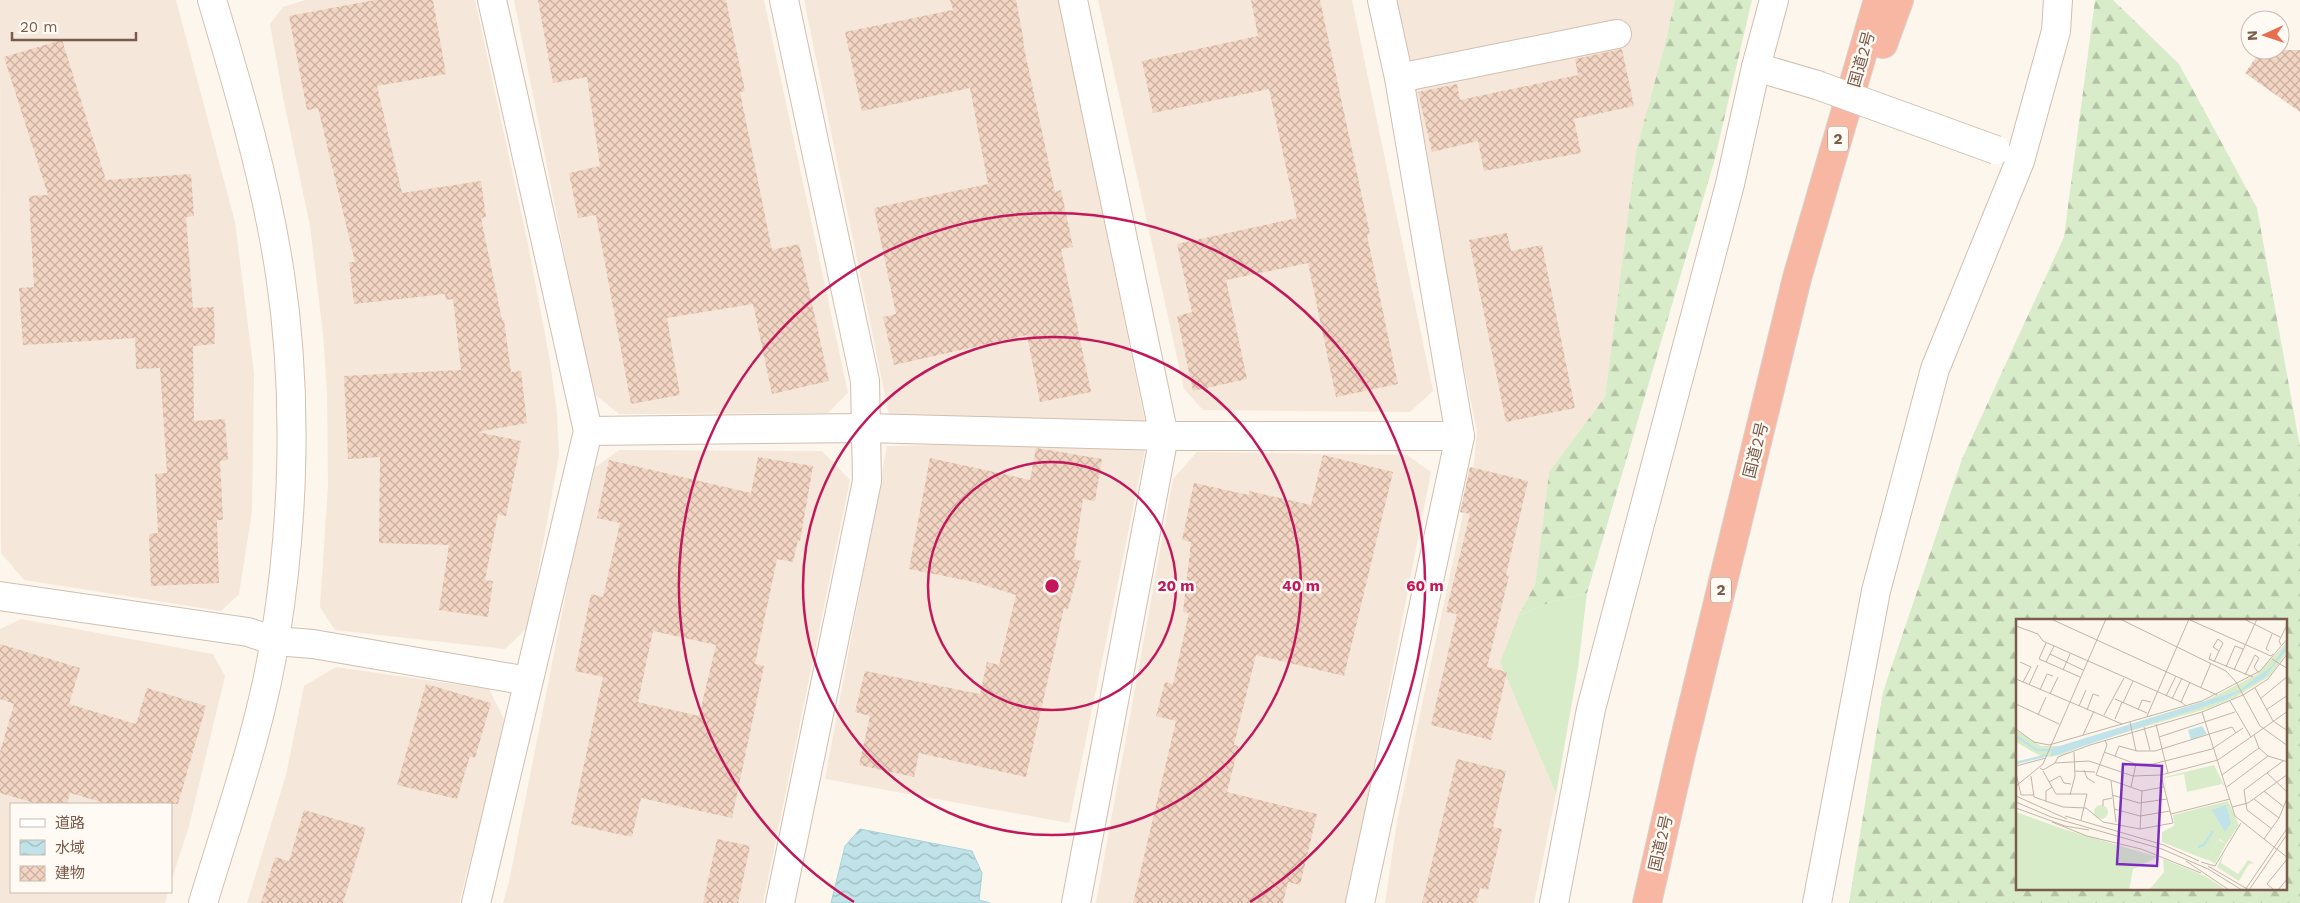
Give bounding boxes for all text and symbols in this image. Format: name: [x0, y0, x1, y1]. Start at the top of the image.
scale bar: [12, 10, 136, 42]
north arrow: [2240, 10, 2290, 60]
text: 20 m: [20, 18, 58, 36]
street label: 国道2号: [1844, 29, 1879, 89]
text: N: [2244, 30, 2260, 41]
road number: 2: [1828, 126, 1848, 152]
street label: 国道2号: [1739, 420, 1772, 480]
centre of rings: [1043, 577, 1061, 595]
text: 20 m: [1157, 577, 1195, 595]
text: 40 m: [1282, 577, 1320, 595]
text: 60 m: [1406, 577, 1444, 595]
road number: 2: [1711, 578, 1731, 602]
inset map: [2016, 619, 2288, 890]
legend: [10, 803, 172, 893]
street label: 国道2号: [1645, 813, 1676, 873]
text: 道路: [55, 814, 85, 832]
text: 水域: [55, 839, 85, 857]
text: 建物: [55, 864, 85, 882]

